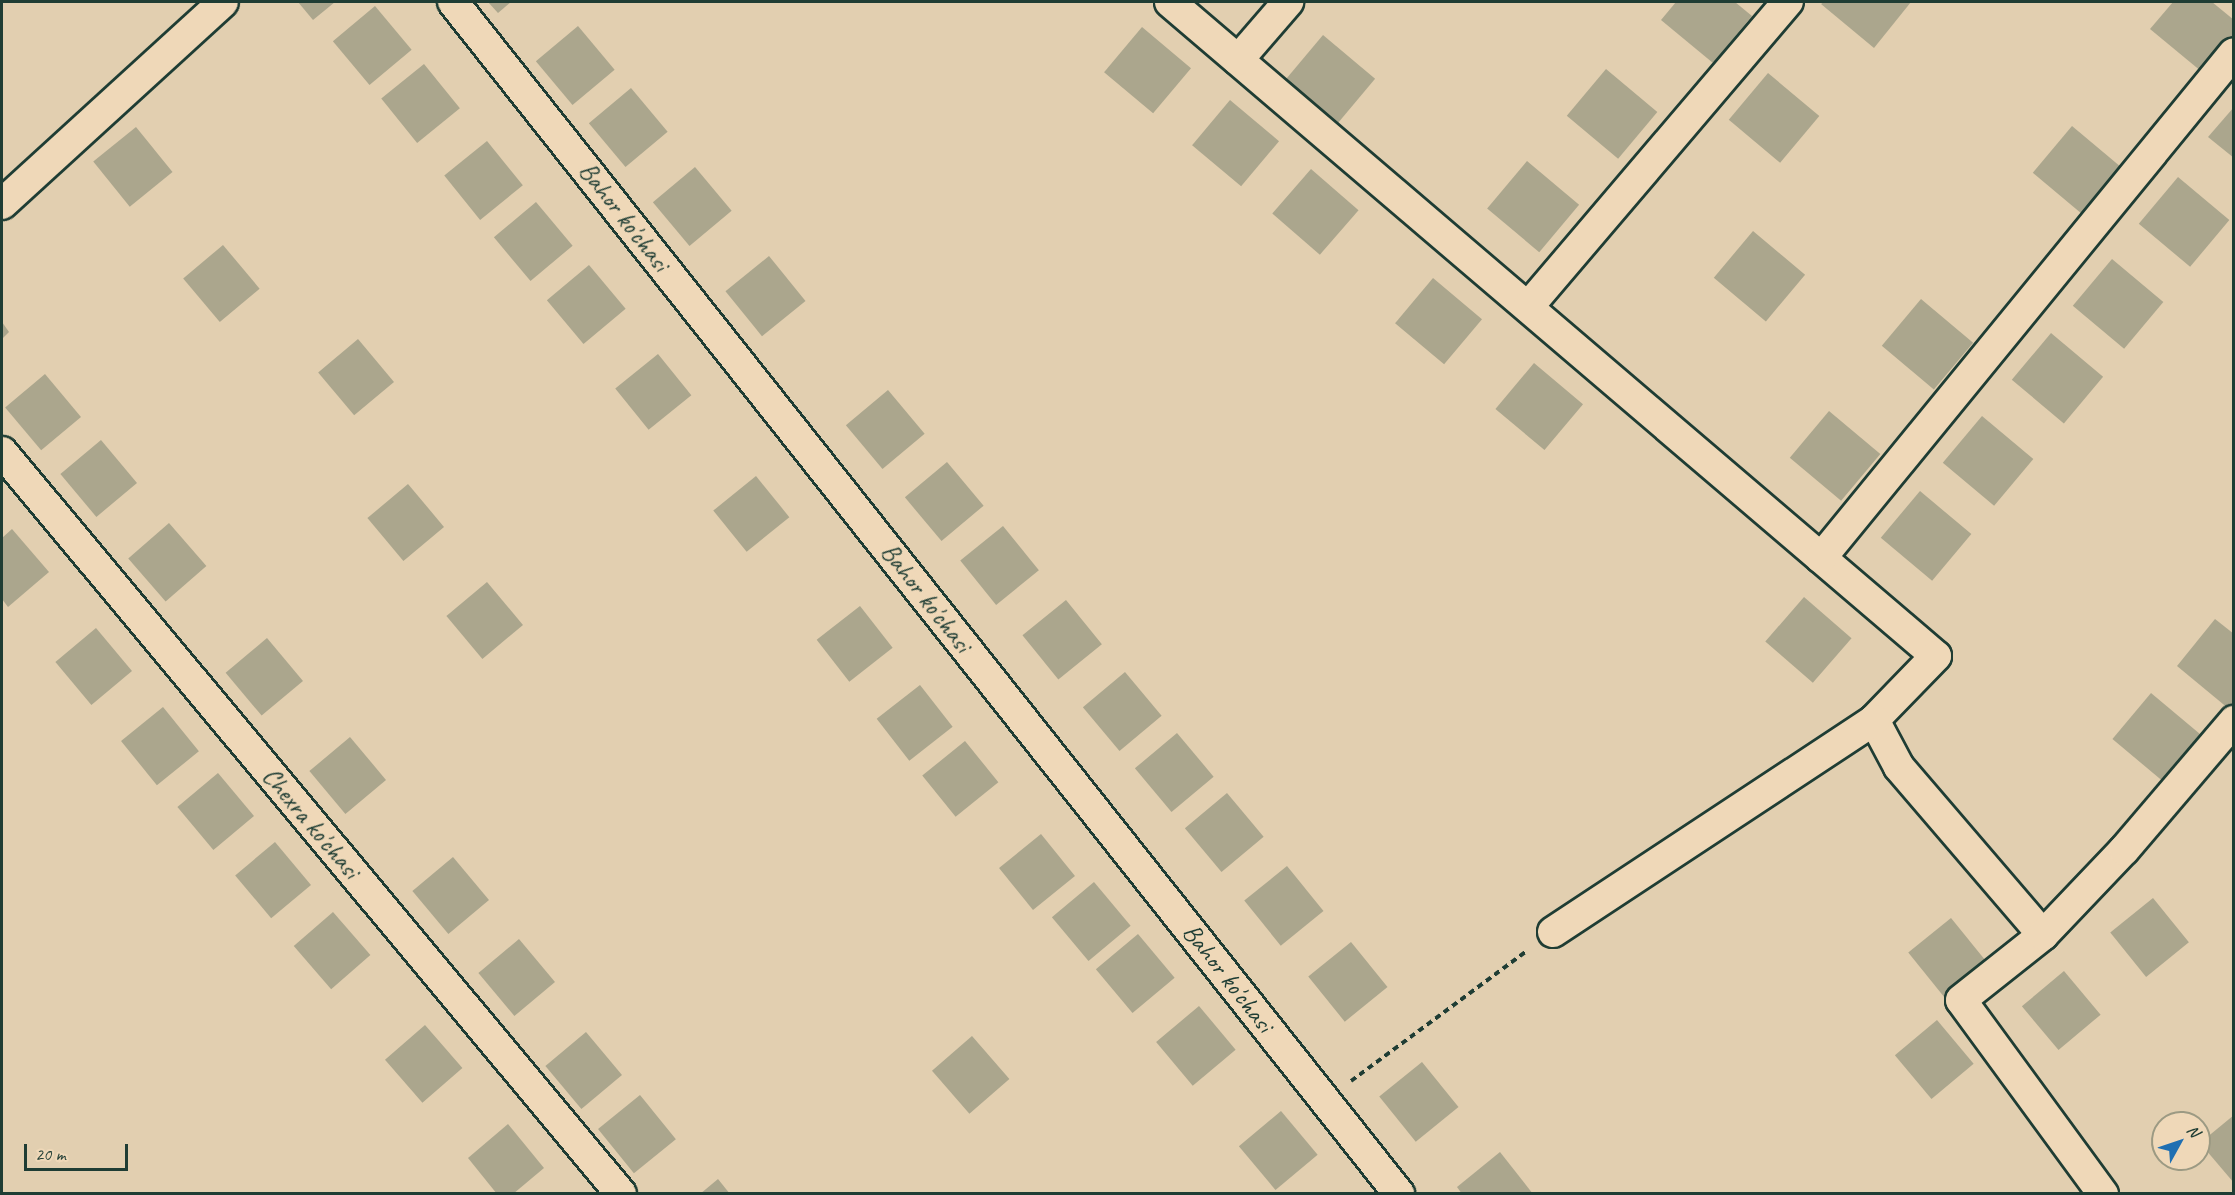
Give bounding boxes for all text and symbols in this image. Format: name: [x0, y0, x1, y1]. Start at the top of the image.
street label: Bahor ko'chasi: [572, 156, 676, 278]
street label: Bahor ko'chasi: [874, 537, 978, 659]
street label: Chexra ko'chasi: [255, 761, 367, 885]
street label: Bahor ko'chasi: [1176, 917, 1280, 1039]
north arrow: [2151, 1111, 2211, 1171]
text: N: [2182, 1120, 2204, 1141]
scale bar: [27, 1132, 130, 1170]
text: 20 m: [35, 1143, 66, 1165]

